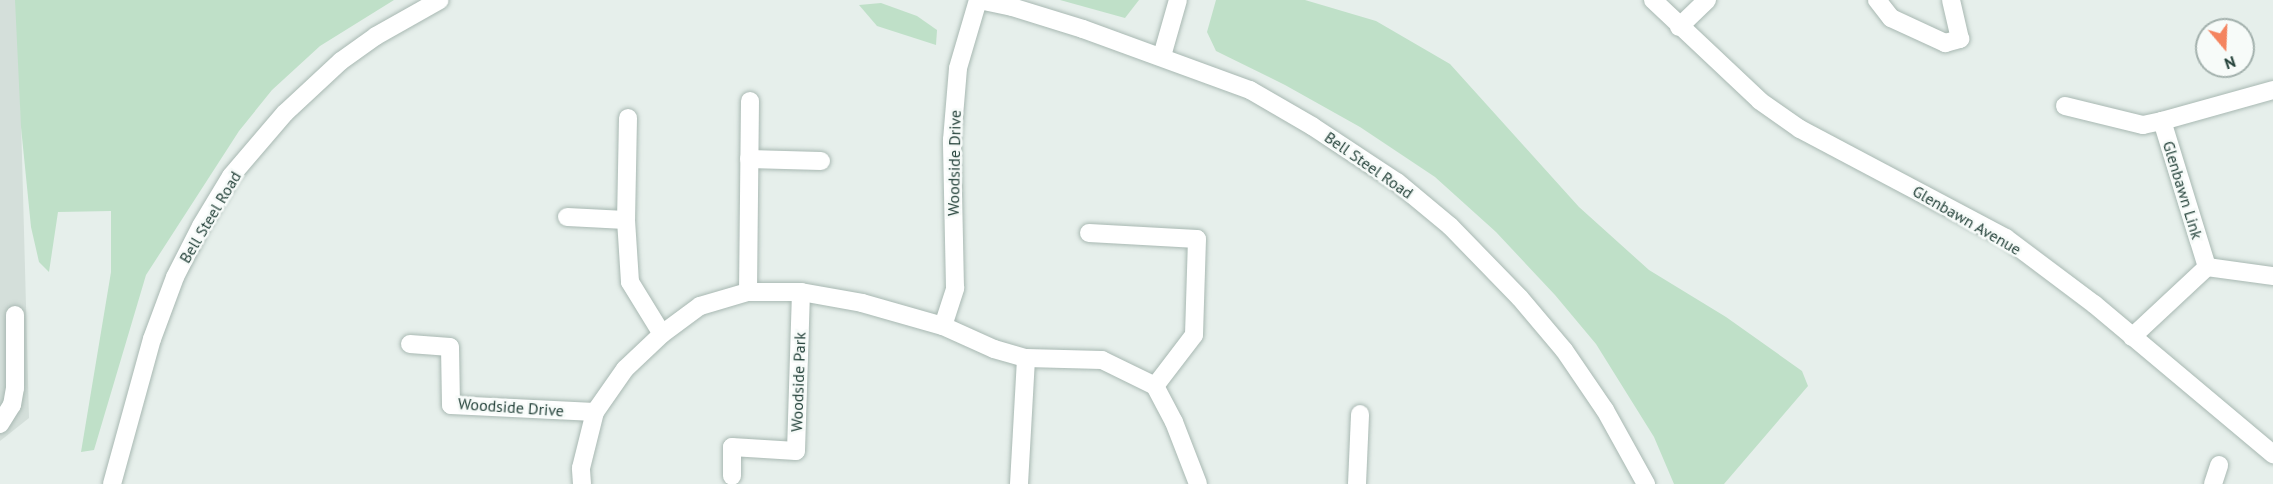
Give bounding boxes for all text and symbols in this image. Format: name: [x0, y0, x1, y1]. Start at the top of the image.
north arrow: [2195, 18, 2255, 78]
text: N: [2222, 52, 2238, 74]
street label: Woodside Drive: [943, 110, 965, 216]
street label: Bell Steel Road: [1321, 127, 1417, 203]
street label: Glenbawn Link: [2159, 139, 2207, 241]
street label: Bell Steel Road: [175, 168, 245, 266]
street label: Glenbawn Avenue: [1909, 181, 2025, 259]
street label: Woodside Park: [787, 332, 809, 432]
street label: Woodside Drive: [457, 394, 565, 420]

